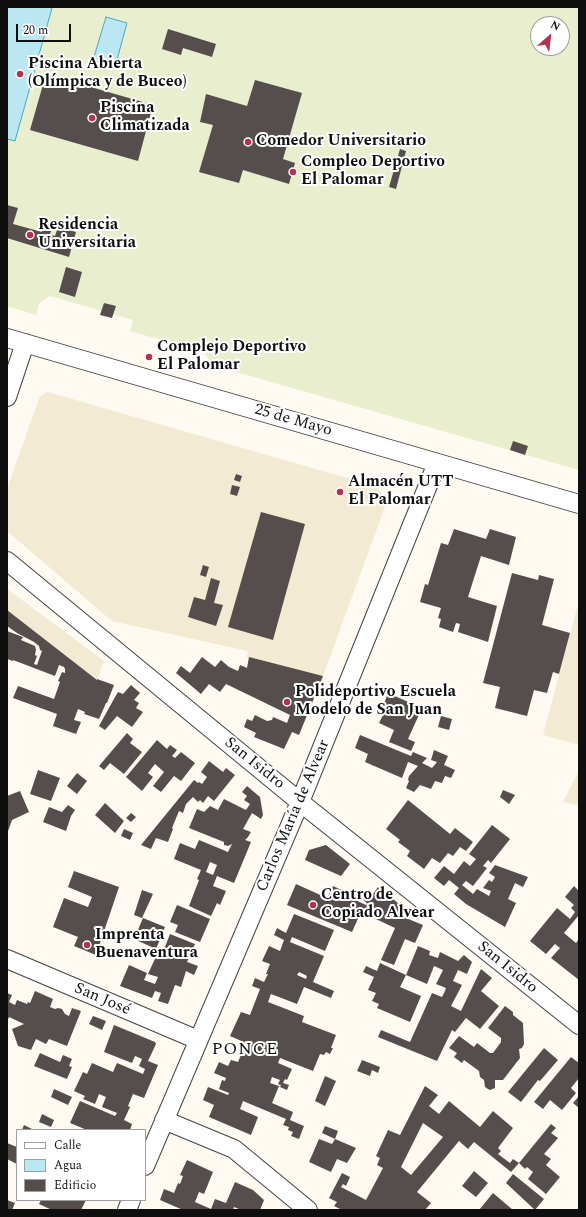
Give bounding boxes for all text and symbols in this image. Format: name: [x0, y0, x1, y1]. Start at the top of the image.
scale bar: [18, 16, 73, 42]
north arrow: [530, 16, 570, 56]
text: N: [547, 16, 563, 35]
text: 20 m: [23, 21, 48, 40]
place label: Piscina Abierta (Olímpica y de Buceo): [28, 55, 187, 93]
marker: Piscina Abierta (Olímpica y de Buceo): [15, 69, 25, 79]
place label: Piscina Climatizada: [100, 99, 190, 137]
marker: Piscina Climatizada: [87, 113, 97, 123]
place label: Comedor Universitario: [256, 132, 426, 152]
marker: Comedor Universitario: [243, 137, 253, 147]
place label: Compleo Deportivo El Palomar: [301, 153, 445, 191]
marker: Compleo Deportivo El Palomar: [288, 167, 298, 177]
place label: Residencia Universitaria: [38, 216, 136, 254]
marker: Residencia Universitaria: [25, 230, 35, 240]
place label: Complejo Deportivo El Palomar: [157, 338, 306, 376]
marker: Complejo Deportivo El Palomar: [144, 352, 154, 362]
street label: 25 de Mayo: [252, 401, 334, 441]
place label: Almacén UTT El Palomar: [348, 473, 454, 511]
marker: Almacén UTT El Palomar: [335, 487, 345, 497]
place label: Polideportivo Escuela Modelo de San Juan: [295, 683, 456, 721]
marker: Polideportivo Escuela Modelo de San Juan: [282, 697, 292, 707]
street label: San Isidro: [220, 734, 288, 794]
street label: Carlos María de Alvear: [253, 737, 335, 895]
place label: Centro de Copiado Alvear: [321, 886, 434, 924]
marker: Centro de Copiado Alvear: [308, 900, 318, 910]
place label: Imprenta Buenaventura: [95, 926, 198, 964]
street label: San Isidro: [473, 938, 541, 998]
marker: Imprenta Buenaventura: [82, 940, 92, 950]
street label: San José: [71, 980, 133, 1020]
district label: PONCE: [212, 1041, 278, 1061]
legend: [16, 1129, 146, 1201]
text: Calle: [54, 1136, 81, 1155]
text: Agua: [54, 1156, 82, 1175]
text: Edificio: [54, 1176, 96, 1195]

